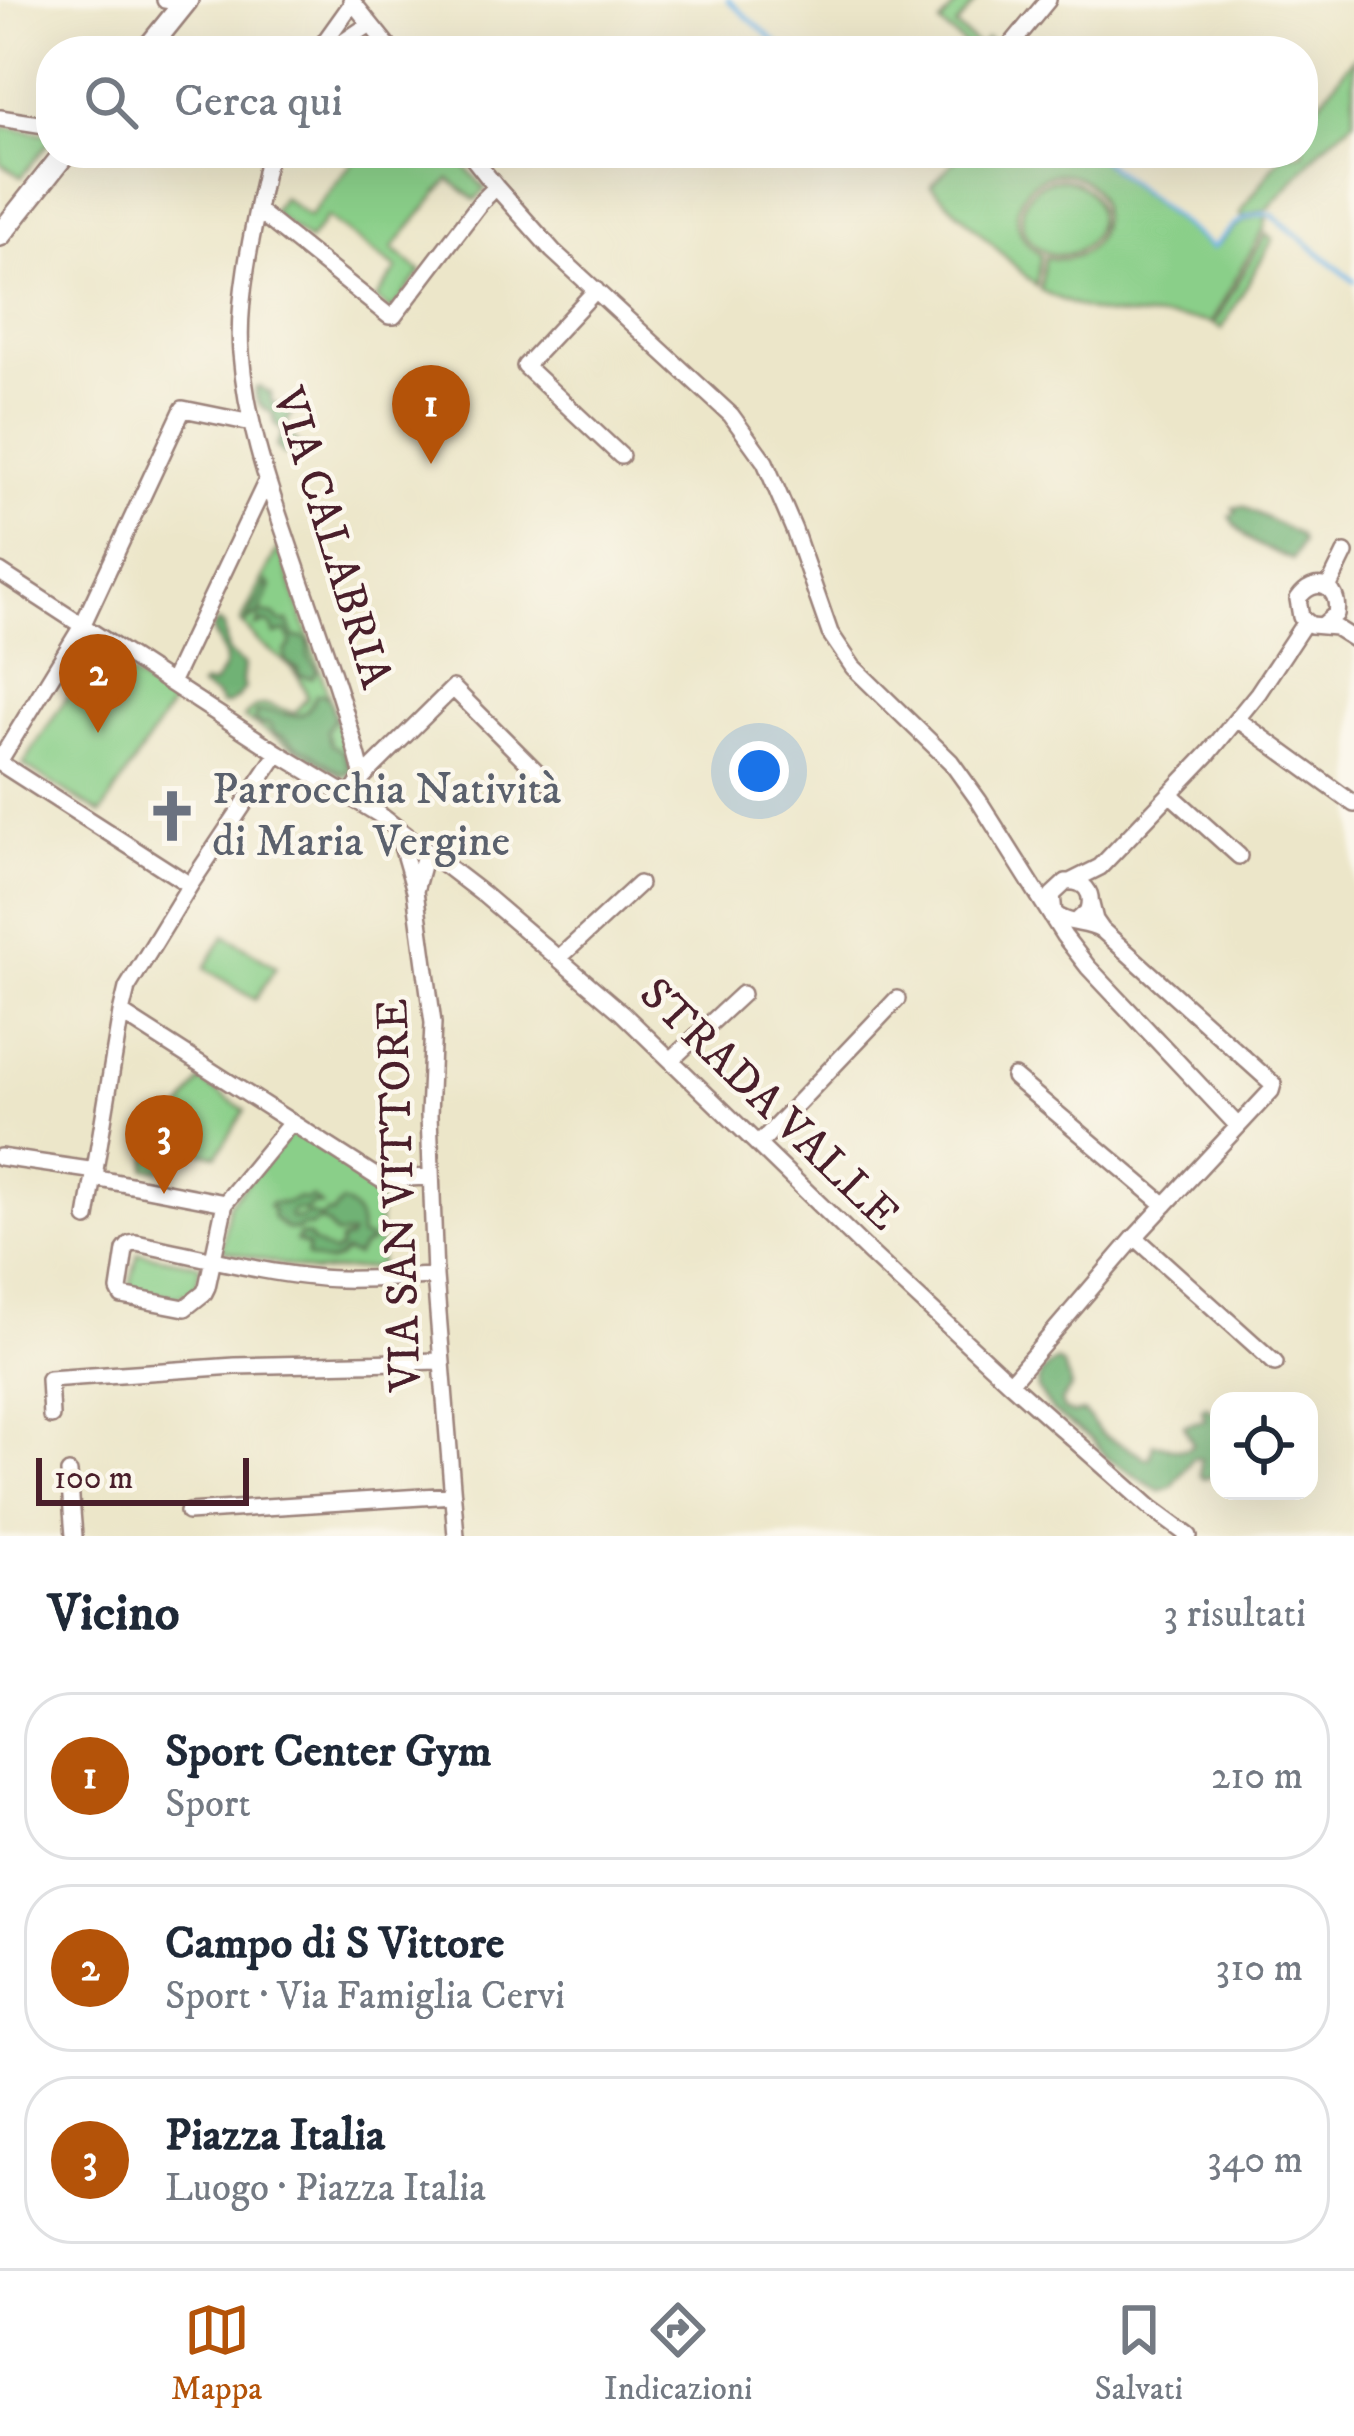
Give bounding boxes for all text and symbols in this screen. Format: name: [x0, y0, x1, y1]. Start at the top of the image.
search box: [36, 36, 1318, 168]
icon: search: [78, 69, 144, 135]
text: Cerca qui: [174, 74, 343, 130]
pin: 1: [392, 365, 470, 464]
street label: VIA CALABRIA: [258, 380, 403, 695]
pin: 2: [59, 634, 137, 733]
your location: [729, 741, 789, 801]
place label: Parrocchia Natività di Maria Vergine: [212, 762, 561, 870]
church icon: Parrocchia Natività di Maria Vergine: [143, 787, 201, 845]
street label: STRADA VALLE: [627, 967, 911, 1243]
street label: VIA SAN VITTORE: [365, 997, 435, 1394]
pin: 3: [125, 1095, 203, 1194]
map controls: [1210, 1392, 1318, 1500]
button: locate: [1210, 1392, 1318, 1500]
scale bar: [36, 1452, 249, 1505]
text: 100 m: [54, 1458, 133, 1499]
text: Vicino: [48, 1582, 179, 1646]
text: 3 risultati: [1164, 1590, 1306, 1639]
text: Sport Center Gym: [165, 1724, 492, 1780]
text: 1: [83, 1752, 97, 1801]
text: 210 m: [1211, 1752, 1303, 1801]
text: Sport: [165, 1780, 251, 1829]
text: Campo di S Vittore: [165, 1916, 504, 1972]
text: 2: [80, 1944, 100, 1993]
text: 310 m: [1216, 1944, 1303, 1993]
text: Sport · Via Famiglia Cervi: [165, 1972, 565, 2021]
text: Piazza Italia: [165, 2108, 385, 2164]
text: 3: [83, 2136, 97, 2185]
text: 340 m: [1207, 2136, 1303, 2185]
text: Luogo · Piazza Italia: [165, 2164, 486, 2213]
tab: Mappa: [171, 2297, 262, 2410]
tab: Indicazioni: [604, 2297, 753, 2410]
tab: Salvati: [1094, 2297, 1183, 2410]

